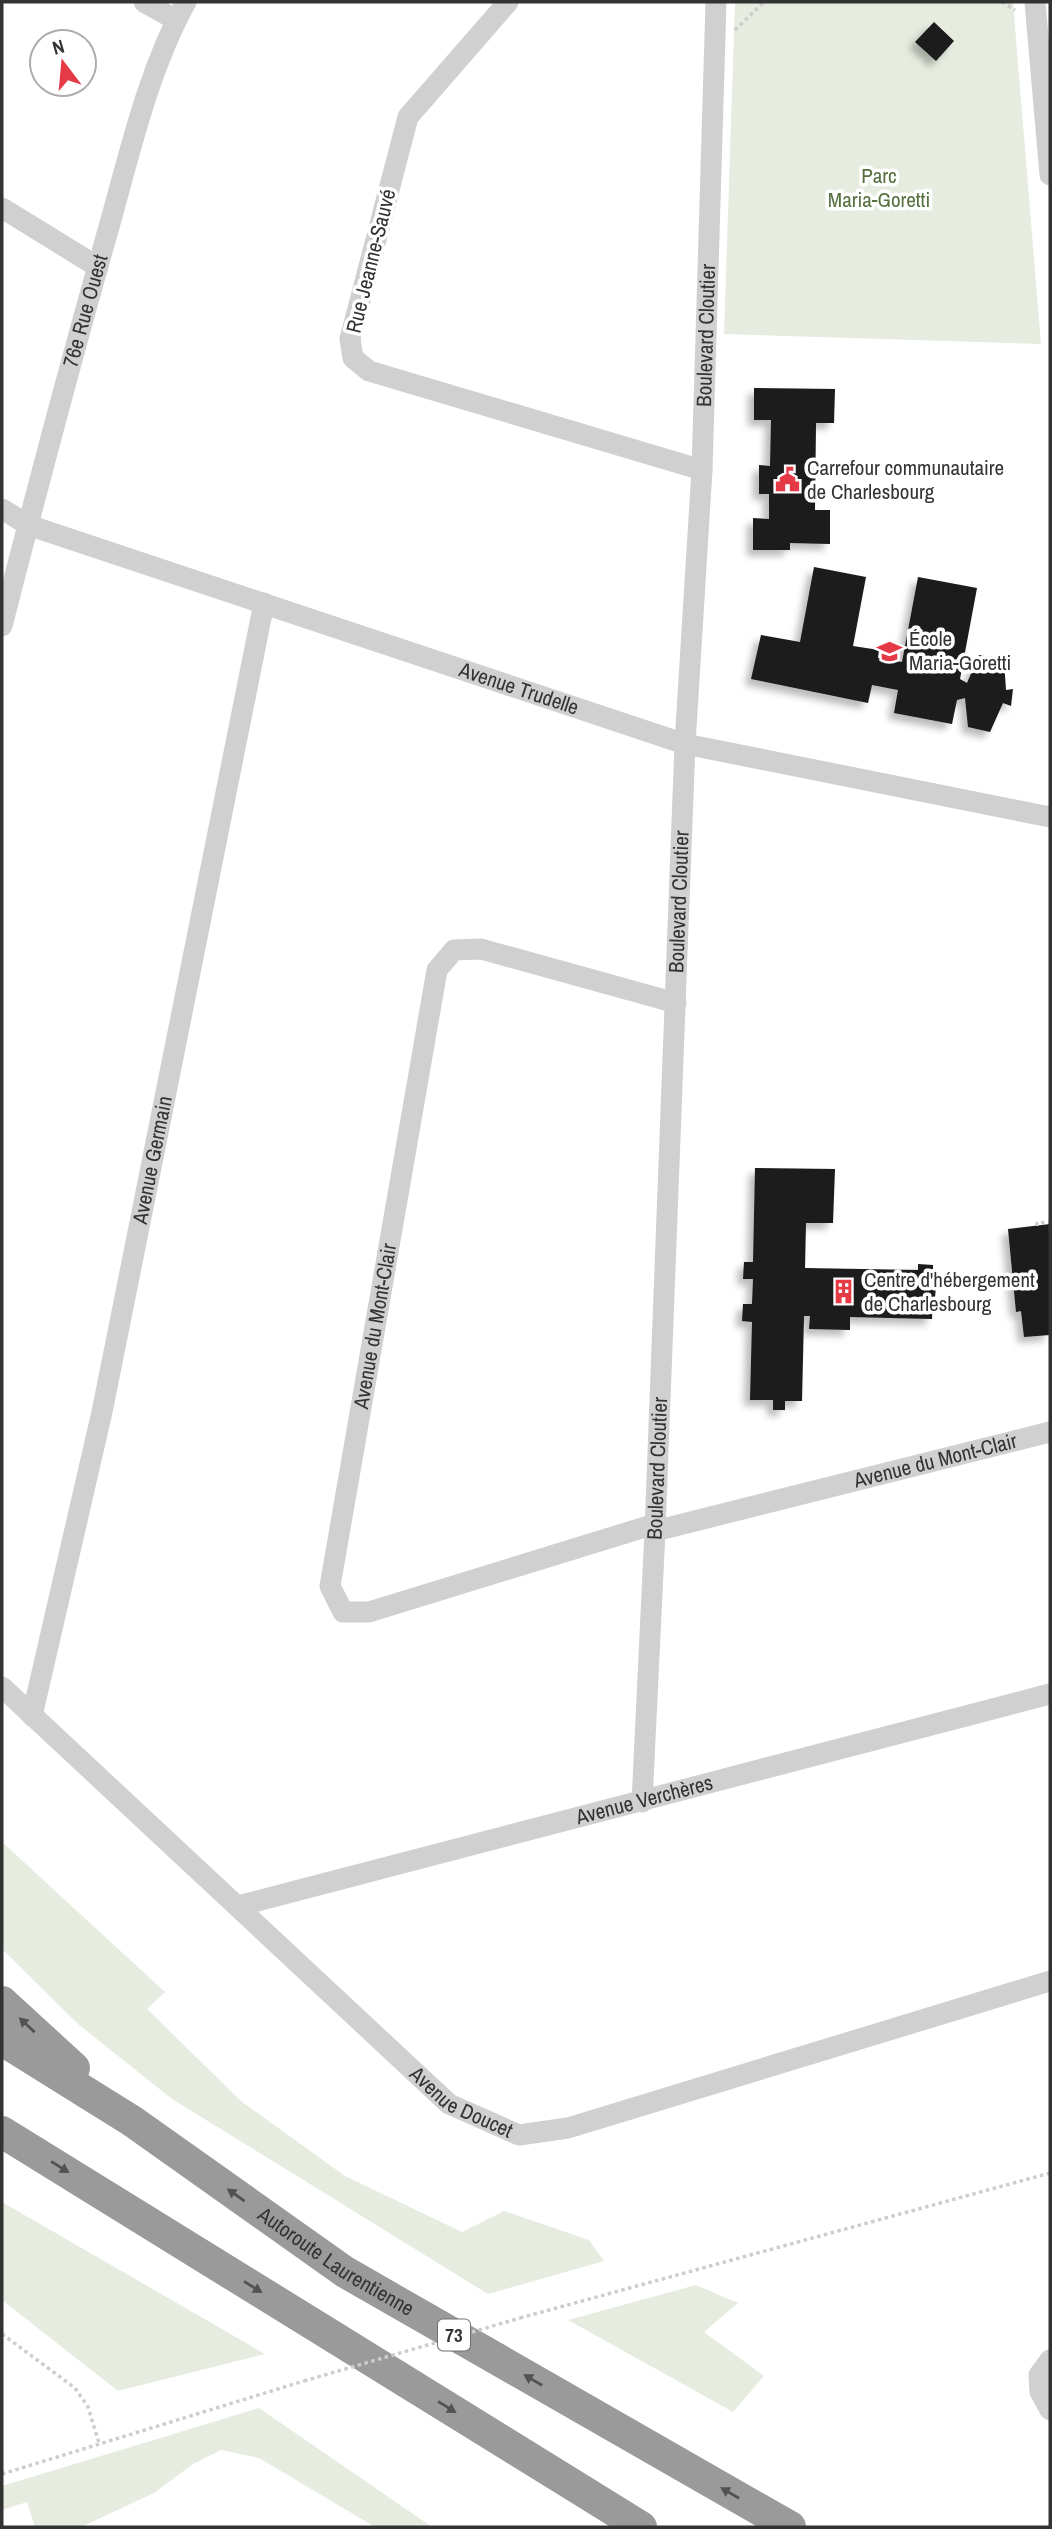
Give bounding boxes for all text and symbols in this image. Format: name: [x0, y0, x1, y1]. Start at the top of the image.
north arrow: [28, 28, 98, 98]
text: N: [49, 33, 67, 61]
park label: Parc Maria-Goretti: [828, 161, 930, 214]
street label: Rue Jeanne-Sauvé: [339, 186, 402, 336]
street label: 76e Rue Ouest: [56, 251, 115, 370]
street label: Boulevard Cloutier: [689, 263, 722, 407]
place label: Carrefour communautaire de Charlesbourg: [807, 453, 1004, 506]
public building icon: Carrefour communautaire de Charlesbourg: [773, 466, 801, 494]
place label: École Maria-Goretti: [909, 624, 1011, 677]
school or university icon: École Maria-Goretti: [875, 637, 903, 665]
street label: Avenue Trudelle: [455, 654, 583, 722]
street label: Boulevard Cloutier: [661, 830, 696, 974]
street label: Avenue Germain: [125, 1093, 179, 1227]
street label: Avenue du Mont-Clair: [346, 1241, 403, 1412]
place label: Centre d'hébergement de Charlesbourg: [864, 1265, 1035, 1318]
building icon: Centre d'hébergement de Charlesbourg: [830, 1278, 858, 1306]
street label: Boulevard Cloutier: [640, 1396, 674, 1540]
street label: Avenue du Mont-Clair: [850, 1426, 1020, 1495]
street label: Avenue Verchères: [572, 1768, 716, 1831]
one-way arrow: [19, 2018, 36, 2034]
street label: Avenue Doucet: [403, 2059, 518, 2145]
one-way arrow: [50, 2161, 69, 2174]
one-way arrow: [227, 2188, 245, 2202]
street label: Autoroute Laurentienne: [251, 2199, 419, 2323]
one-way arrow: [244, 2281, 263, 2294]
road number: 73: [438, 2320, 470, 2350]
one-way arrow: [524, 2374, 543, 2386]
one-way arrow: [437, 2401, 456, 2413]
one-way arrow: [721, 2487, 740, 2500]

